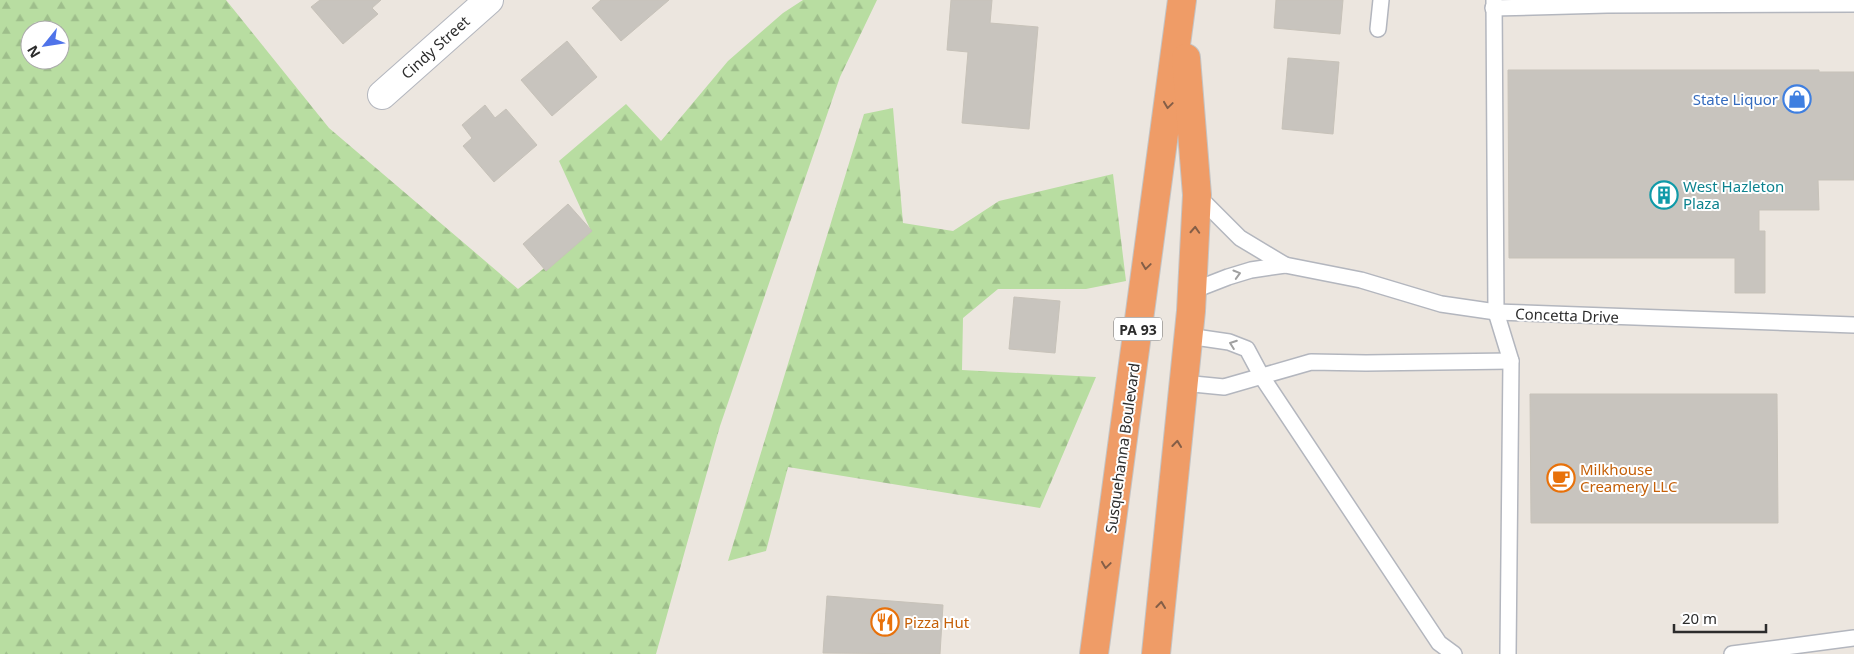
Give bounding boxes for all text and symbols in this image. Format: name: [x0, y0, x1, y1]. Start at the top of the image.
street label: Cindy Street: [397, 11, 474, 83]
north arrow: [20, 20, 70, 70]
text: N: [22, 42, 44, 61]
shop icon: State Liquor: [1782, 84, 1812, 114]
place label: State Liquor: [1693, 89, 1778, 109]
one-way arrow: [1164, 100, 1174, 109]
place label: West Hazleton Plaza: [1683, 176, 1784, 213]
building icon: West Hazleton Plaza: [1649, 180, 1679, 210]
one-way arrow: [1190, 225, 1201, 233]
one-way arrow: [1142, 261, 1152, 270]
one-way arrow: [1233, 269, 1242, 280]
street label: Concetta Drive: [1515, 303, 1619, 327]
road number: PA 93: [1114, 318, 1162, 340]
one-way arrow: [1230, 340, 1238, 350]
street label: Susquehanna Boulevard: [1100, 362, 1144, 534]
one-way arrow: [1171, 440, 1182, 448]
place label: Milkhouse Creamery LLC: [1580, 459, 1678, 496]
cafe icon: Milkhouse Creamery LLC: [1546, 463, 1576, 493]
one-way arrow: [1101, 561, 1111, 570]
one-way arrow: [1155, 601, 1166, 609]
scale bar: [1674, 602, 1766, 634]
restaurant icon: Pizza Hut: [870, 607, 900, 637]
text: 20 m: [1682, 608, 1717, 628]
place label: Pizza Hut: [904, 612, 970, 632]

